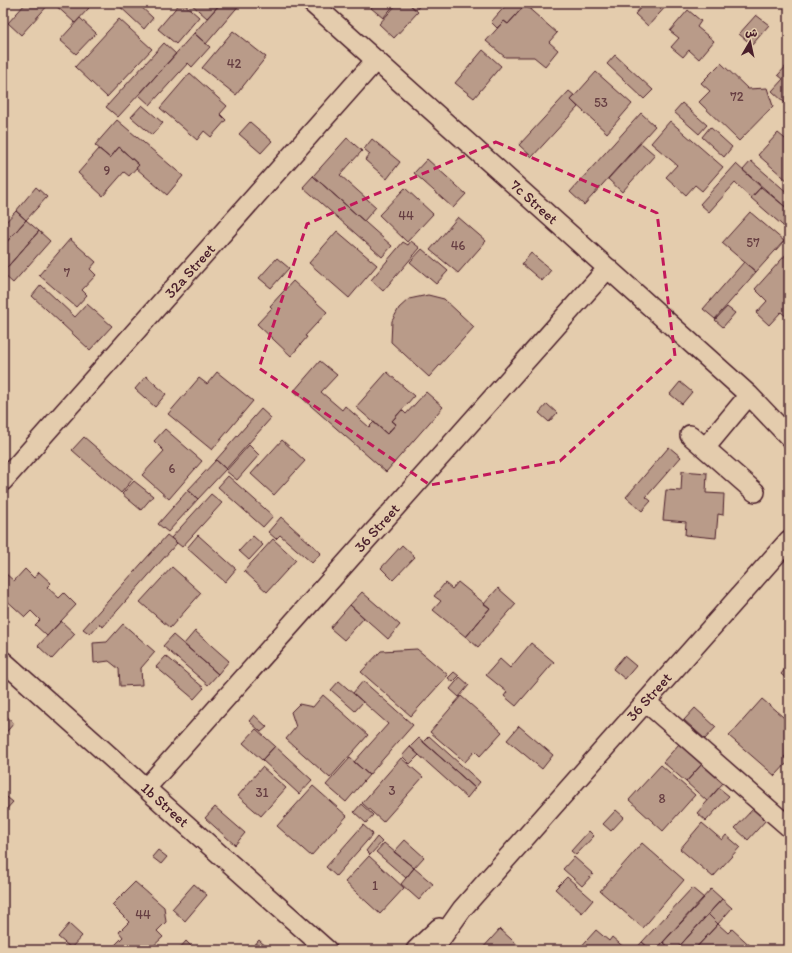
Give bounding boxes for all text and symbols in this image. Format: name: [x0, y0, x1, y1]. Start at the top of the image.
north arrow: [730, 22, 770, 62]
text: ش: [744, 25, 758, 40]
house number: 42: [227, 56, 241, 71]
house number: 72: [730, 89, 744, 104]
house number: 53: [594, 95, 608, 110]
house number: 9: [104, 163, 111, 178]
street label: 7c Street: [507, 176, 562, 228]
house number: 44: [398, 208, 414, 223]
house number: 57: [746, 235, 760, 250]
house number: 46: [451, 238, 465, 253]
street label: 32a Street: [161, 240, 219, 302]
house number: 7: [64, 265, 71, 280]
house number: 6: [169, 461, 176, 476]
street label: 36 Street: [351, 500, 404, 556]
street label: 36 Street: [623, 669, 676, 725]
street label: 1b Street: [137, 779, 193, 831]
house number: 3: [388, 783, 396, 798]
house number: 31: [255, 785, 269, 800]
house number: 8: [658, 791, 666, 806]
house number: 1: [372, 878, 378, 893]
house number: 44: [135, 907, 151, 922]

